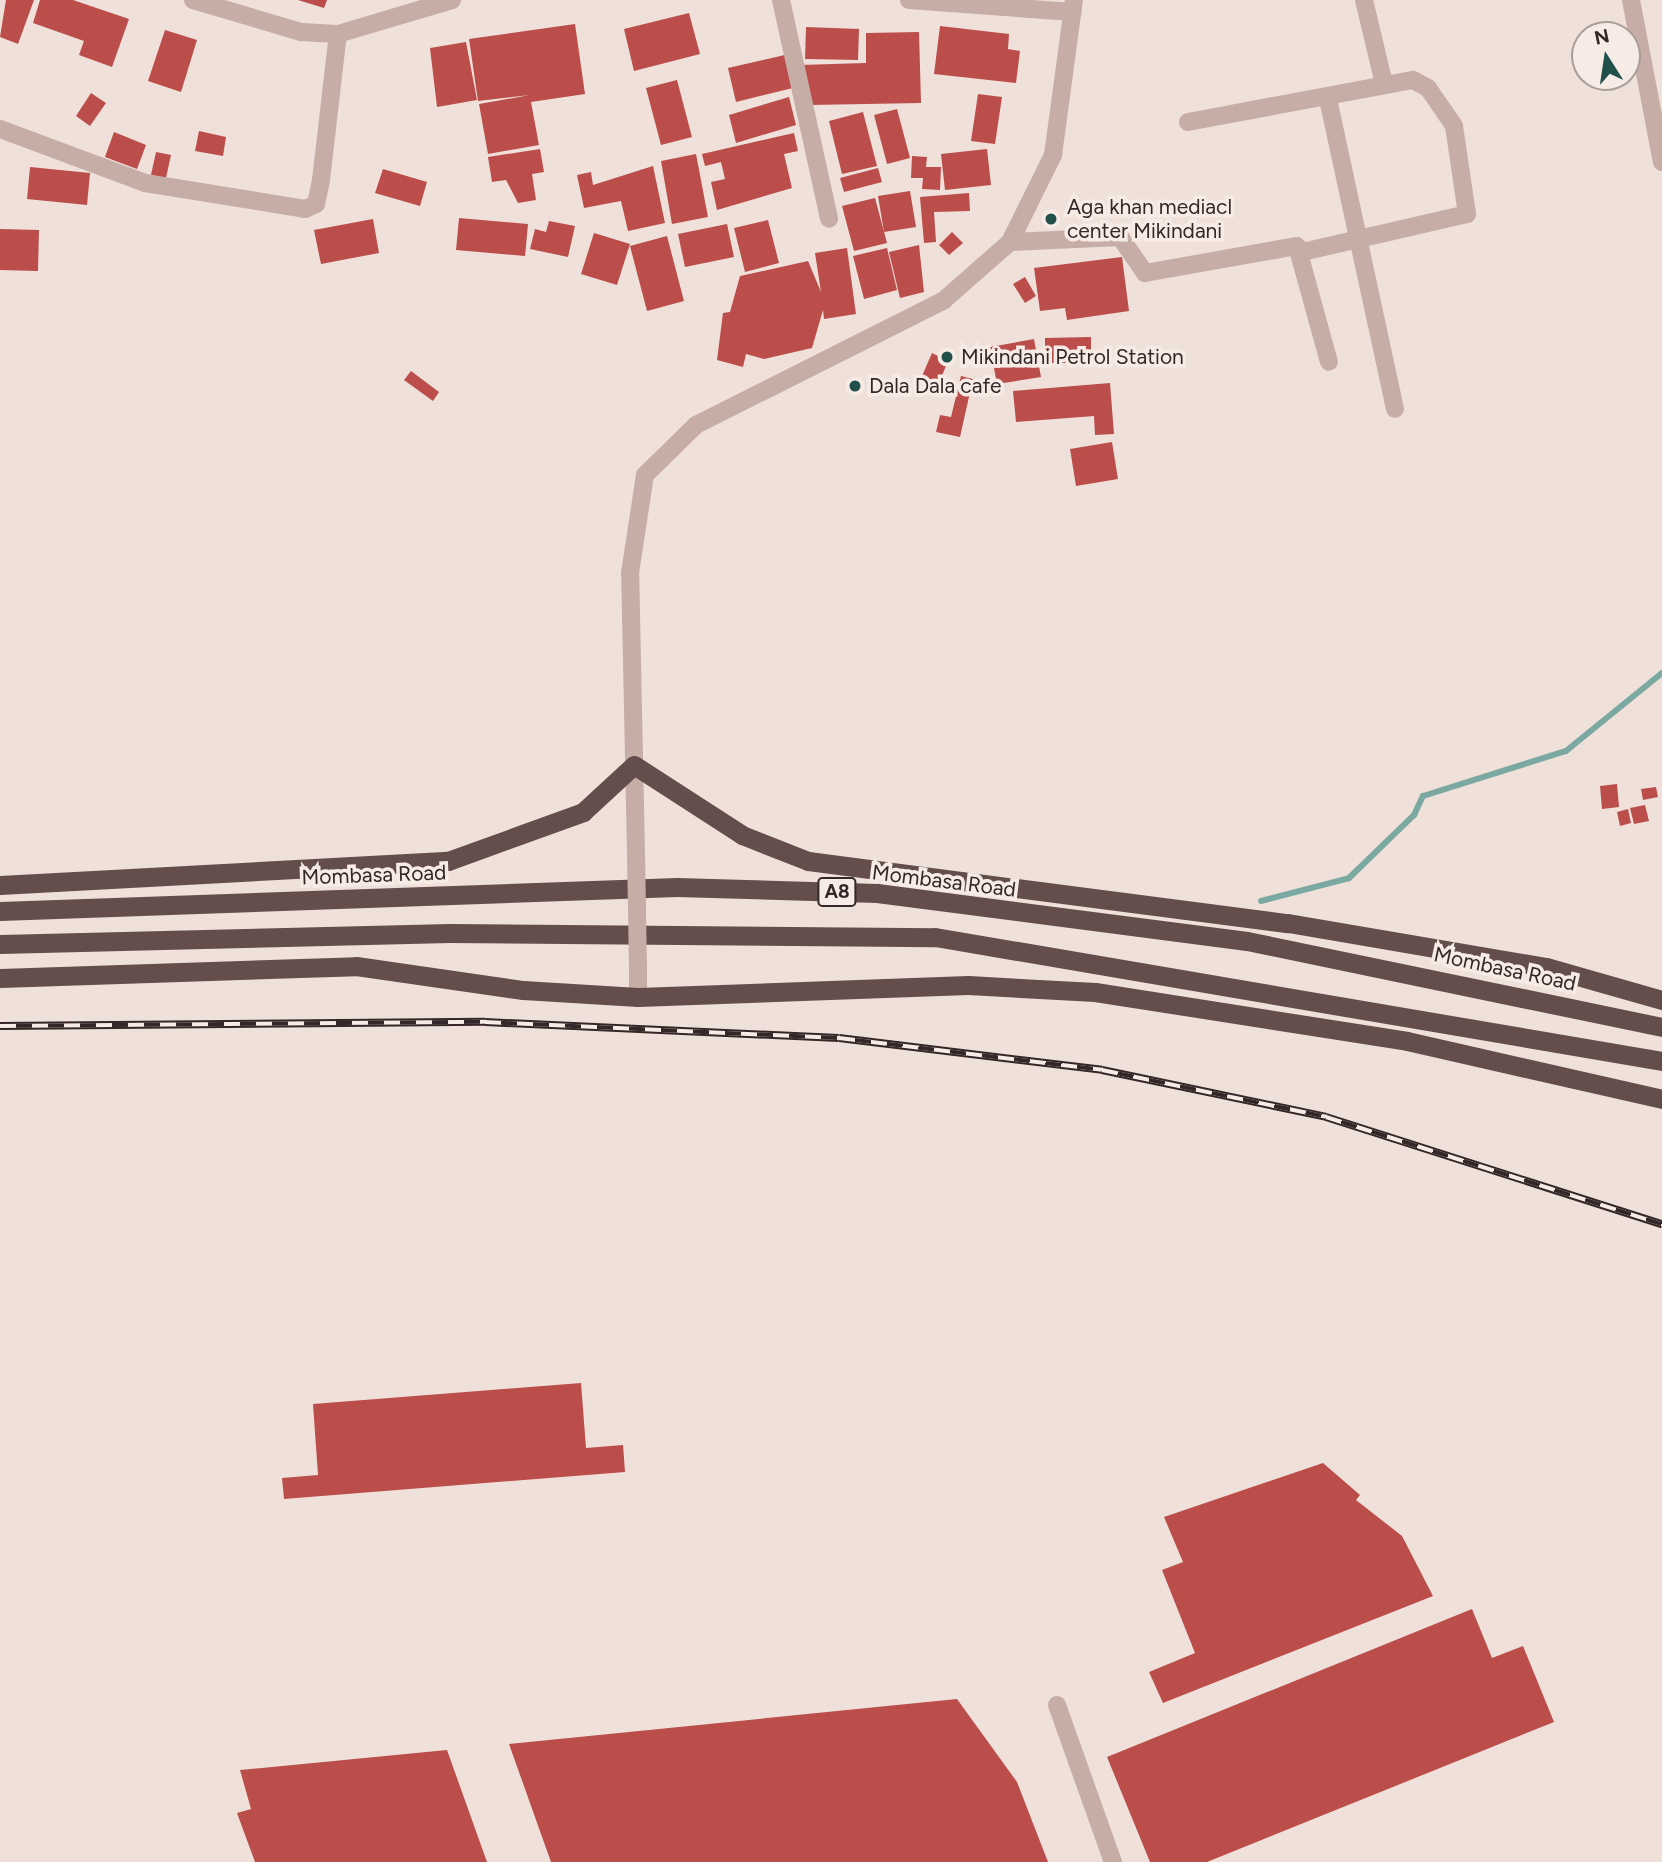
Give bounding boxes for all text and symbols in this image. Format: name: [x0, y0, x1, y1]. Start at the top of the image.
north arrow: [1571, 21, 1641, 91]
text: N: [1592, 24, 1612, 50]
place label: Aga khan mediacl center Mikindani: [1067, 194, 1232, 244]
marker: Aga khan mediacl center Mikindani: [1041, 209, 1061, 229]
place label: Mikindani Petrol Station: [961, 344, 1184, 370]
marker: Mikindani Petrol Station: [939, 349, 955, 365]
place label: Dala Dala cafe: [869, 373, 1002, 399]
marker: Dala Dala cafe: [847, 378, 863, 394]
street label: Mombasa Road: [301, 860, 447, 890]
street label: Mombasa Road: [871, 860, 1017, 902]
road number: A8: [816, 876, 858, 908]
street label: Mombasa Road: [1432, 942, 1578, 996]

